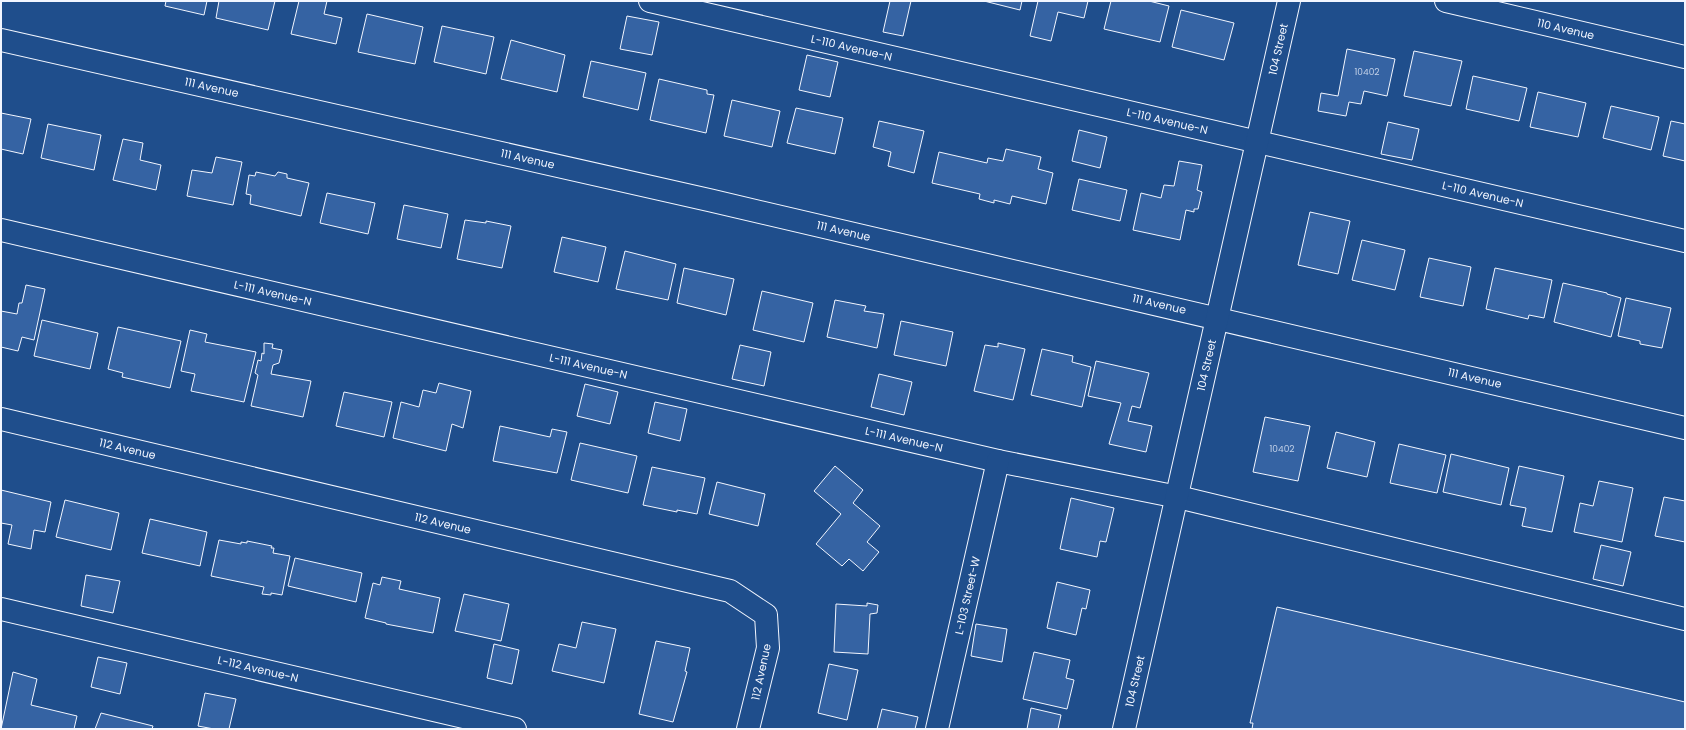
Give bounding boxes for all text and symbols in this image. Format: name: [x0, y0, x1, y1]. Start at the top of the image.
street label: 110 Avenue: [1536, 15, 1596, 44]
street label: 104 Street: [1264, 22, 1292, 77]
street label: L-110 Avenue-N: [809, 31, 894, 65]
house number: 10402: [1354, 66, 1380, 78]
street label: 111 Avenue: [183, 74, 240, 101]
street label: L-110 Avenue-N: [1125, 104, 1209, 138]
street label: 111 Avenue: [499, 145, 556, 173]
street label: L-110 Avenue-N: [1441, 177, 1525, 211]
street label: 111 Avenue: [815, 217, 872, 245]
street label: L-111 Avenue-N: [232, 276, 313, 310]
street label: 111 Avenue: [1131, 290, 1188, 318]
street label: 104 Street: [1193, 338, 1220, 393]
street label: L-111 Avenue-N: [548, 349, 629, 383]
street label: 111 Avenue: [1446, 364, 1503, 392]
street label: L-111 Avenue-N: [864, 422, 945, 456]
street label: 112 Avenue: [98, 434, 158, 463]
house number: 10402: [1269, 443, 1295, 455]
street label: 112 Avenue: [413, 509, 473, 538]
street label: L-103 Street-W: [951, 555, 984, 636]
street label: 112 Avenue: [747, 642, 775, 702]
street label: L-112 Avenue-N: [216, 652, 300, 686]
street label: 104 Street: [1121, 654, 1148, 709]

